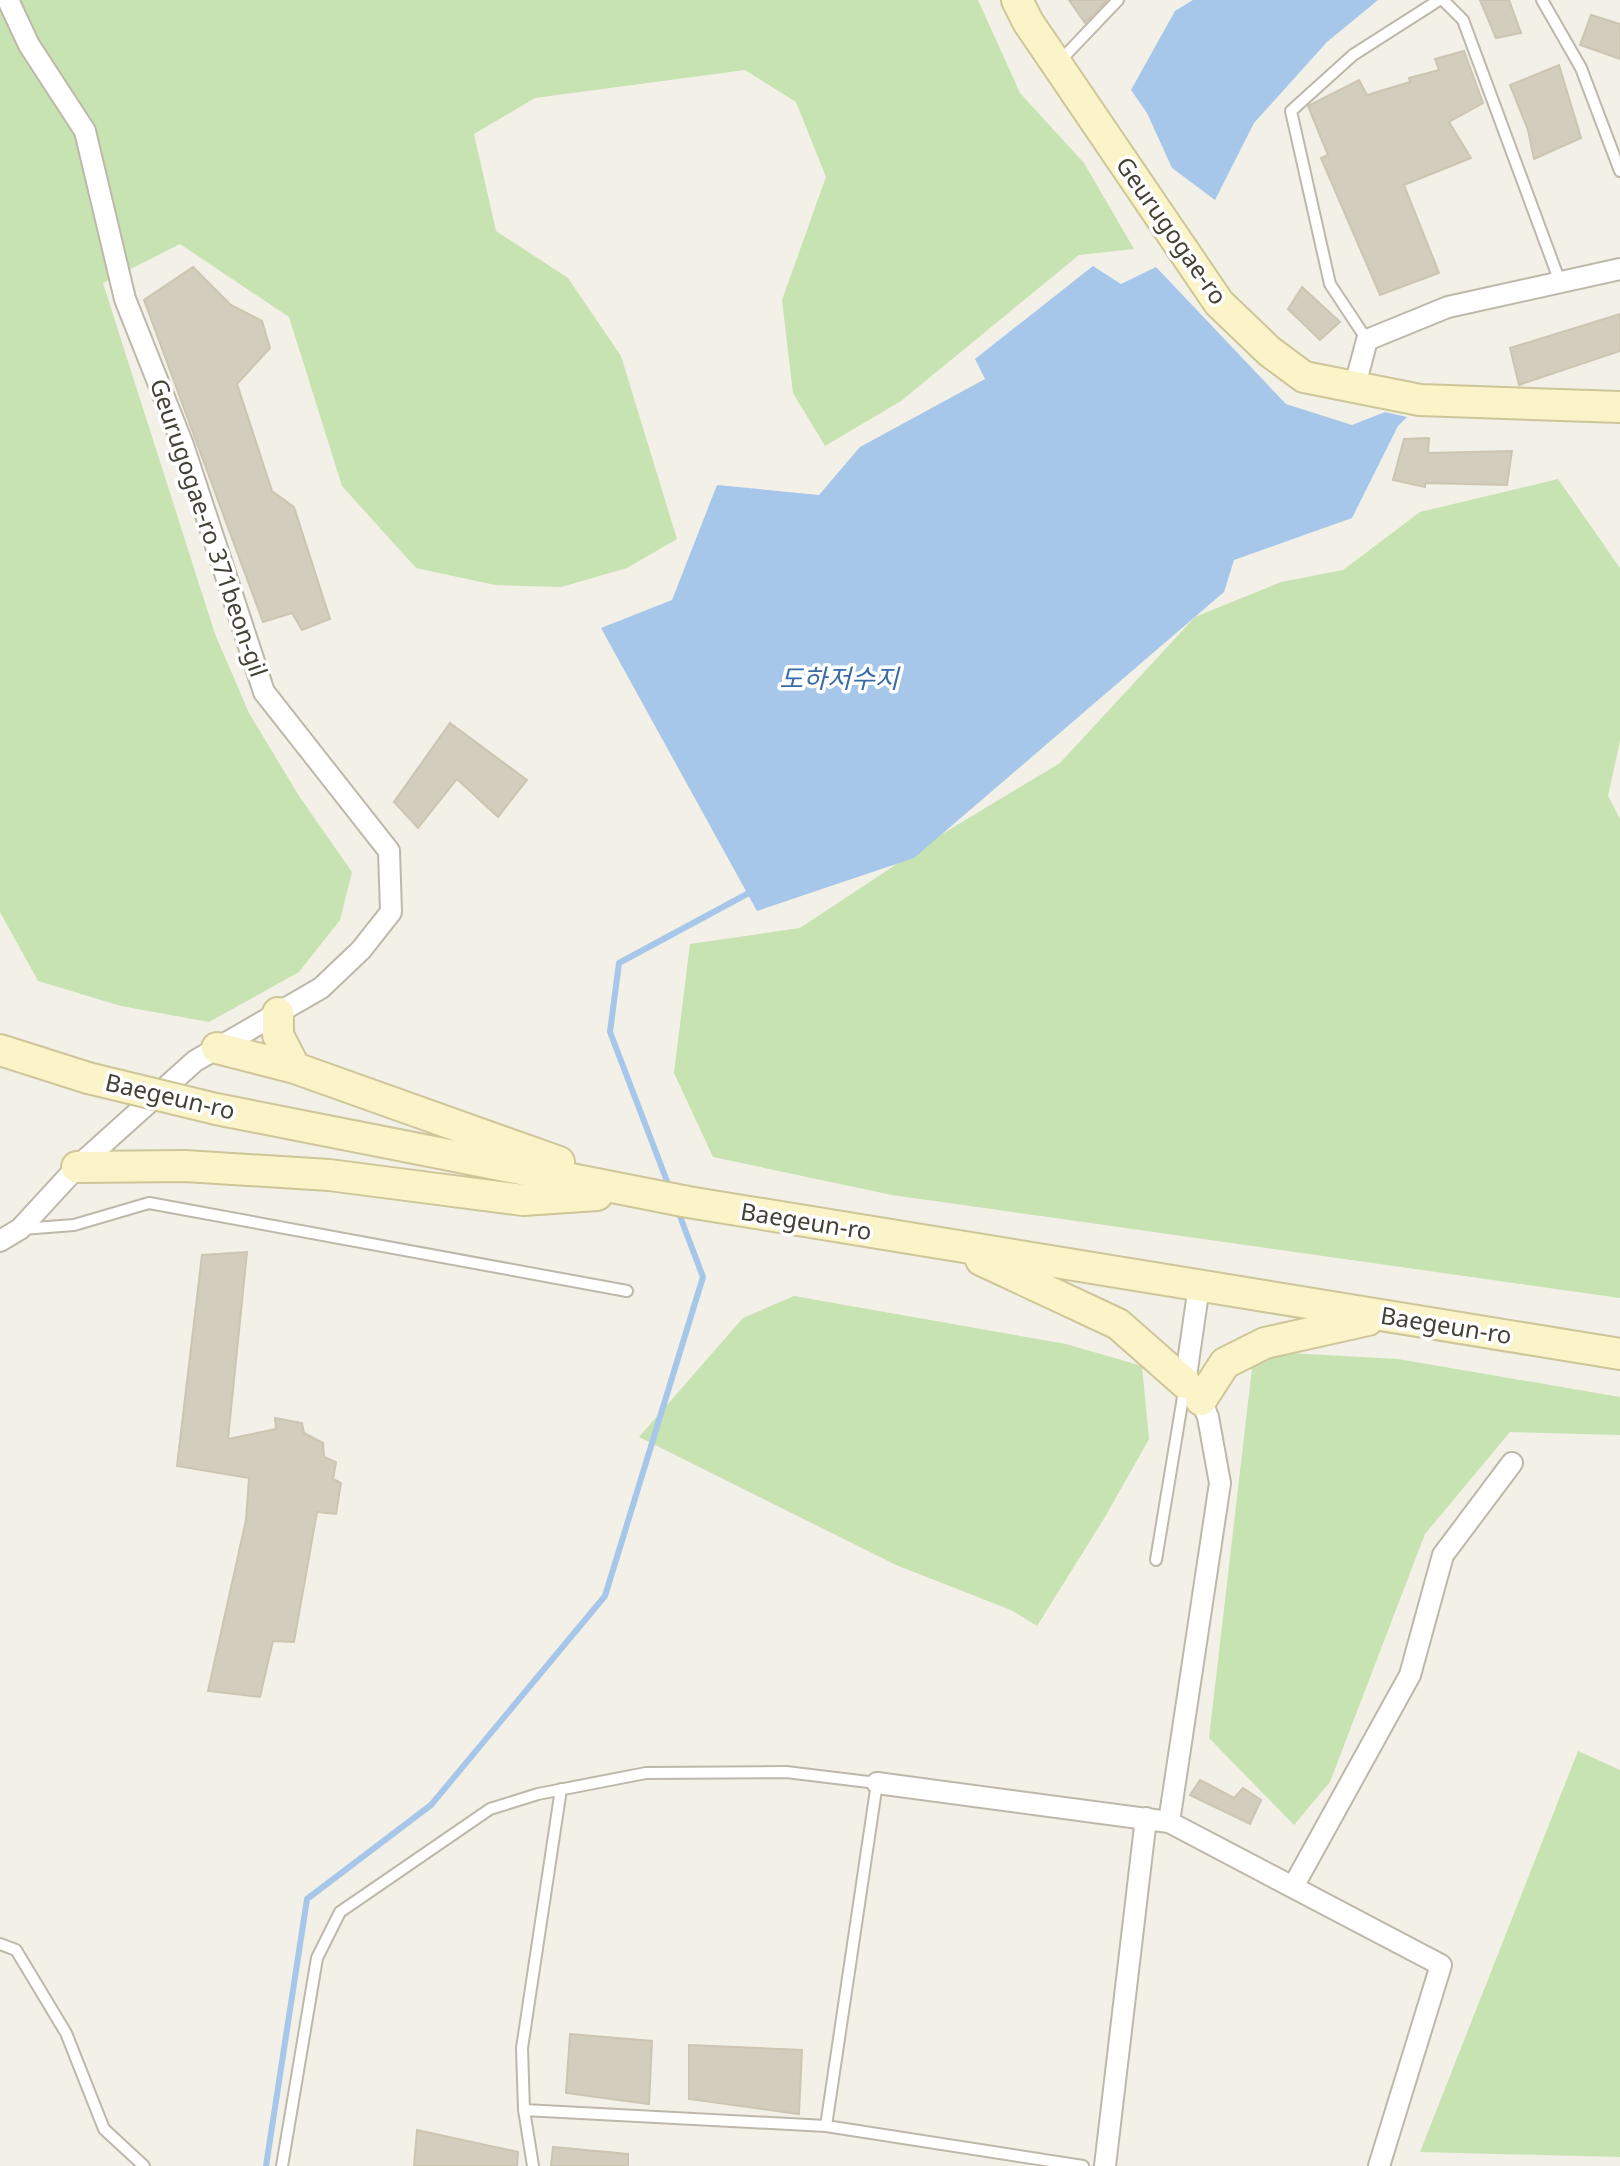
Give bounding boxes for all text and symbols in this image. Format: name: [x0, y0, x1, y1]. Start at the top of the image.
street label: Geurugogae-ro: [1109, 150, 1235, 311]
street label: Geurugogae-ro 371beon-gil: [143, 374, 276, 681]
water label: 도하저수지: [779, 660, 901, 696]
street label: Baegeun-ro: [102, 1065, 238, 1126]
street label: Baegeun-ro: [738, 1194, 874, 1247]
street label: Baegeun-ro: [1378, 1298, 1514, 1351]

